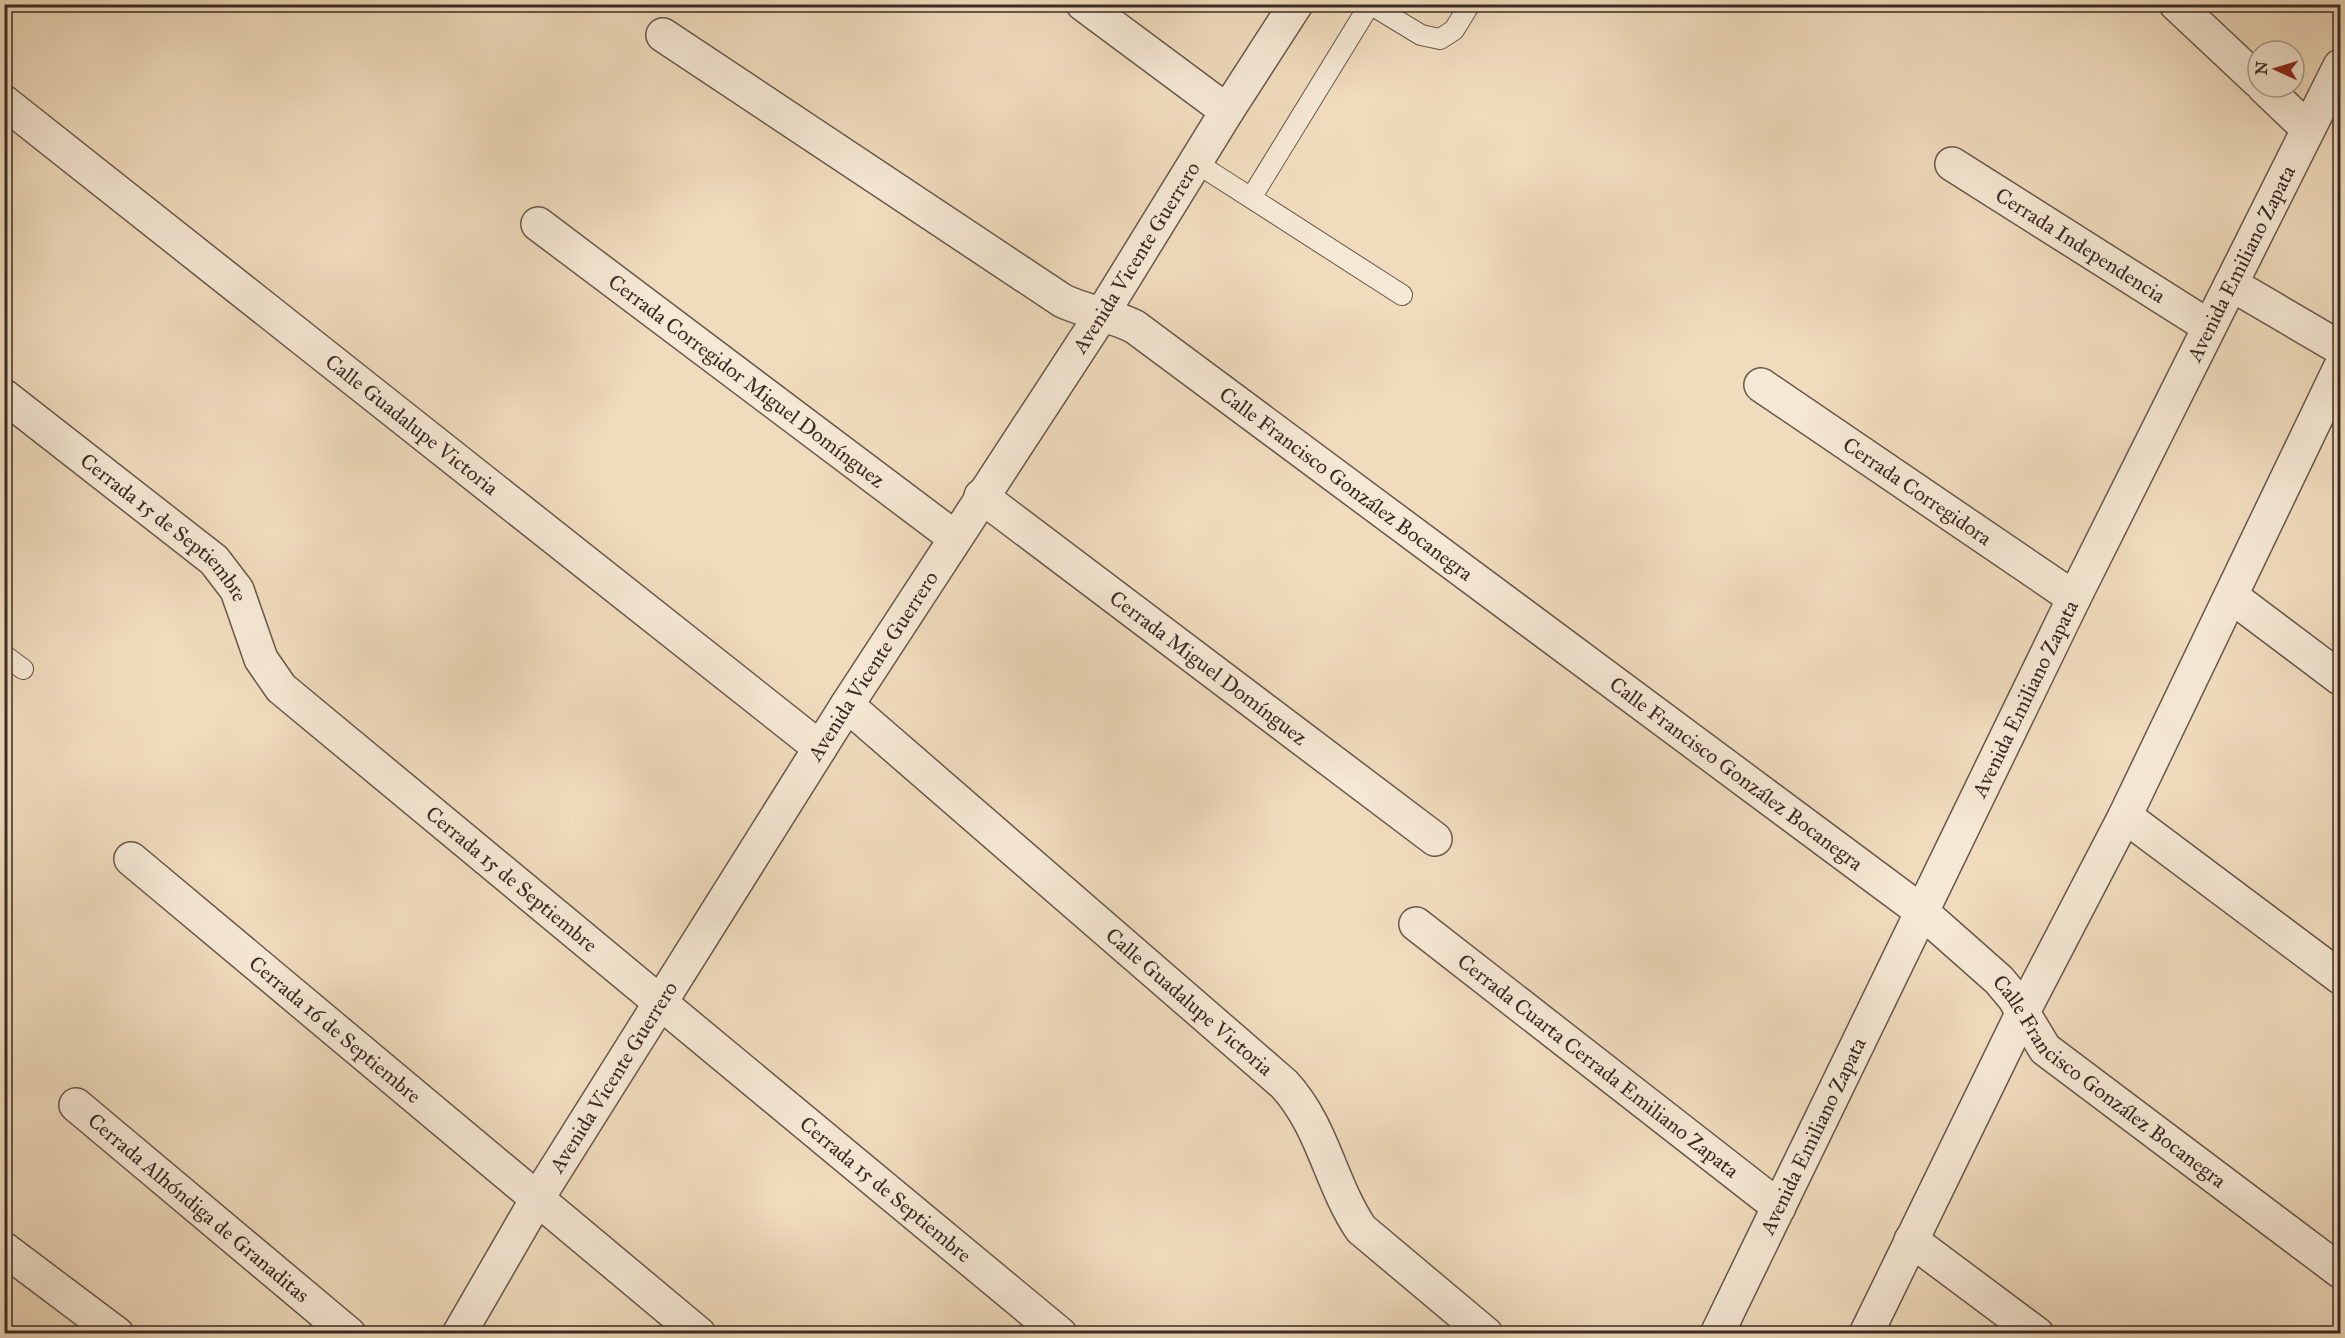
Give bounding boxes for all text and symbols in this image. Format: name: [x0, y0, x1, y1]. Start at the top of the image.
north arrow: [2246, 39, 2306, 99]
text: N: [2252, 60, 2272, 75]
street label: Avenida Vicente Guerrero: [1066, 157, 1206, 359]
street label: Avenida Emiliano Zapata: [2181, 161, 2301, 367]
street label: Cerrada Independencia: [1991, 182, 2170, 309]
street label: Cerrada Corregidor Miguel Domínguez: [603, 268, 890, 494]
street label: Calle Guadalupe Victoria: [320, 348, 503, 501]
street label: Calle Francisco González Bocanegra: [1214, 381, 1478, 587]
street label: Cerrada Corregidora: [1838, 431, 1997, 551]
street label: Cerrada 15 de Septiembre: [75, 448, 253, 605]
street label: Avenida Vicente Guerrero: [802, 566, 944, 767]
street label: Cerrada Miguel Domínguez: [1104, 585, 1313, 751]
street label: Avenida Emiliano Zapata: [1966, 596, 2084, 803]
street label: Calle Francisco González Bocanegra: [1604, 671, 1868, 876]
street label: Cerrada 15 de Septiembre: [420, 800, 603, 958]
street label: Calle Guadalupe Victoria: [1100, 922, 1278, 1081]
street label: Cerrada Cuarta Cerrada Emiliano Zapata: [1452, 948, 1744, 1184]
street label: Cerrada 16 de Septiembre: [244, 950, 427, 1109]
street label: Calle Francisco González Bocanegra: [1987, 969, 2231, 1194]
street label: Avenida Vicente Guerrero: [543, 976, 683, 1178]
street label: Avenida Emiliano Zapata: [1754, 1033, 1872, 1240]
street label: Cerrada Alhóndiga de Granaditas: [83, 1108, 315, 1308]
street label: Cerrada 15 de Septiembre: [794, 1111, 977, 1268]

